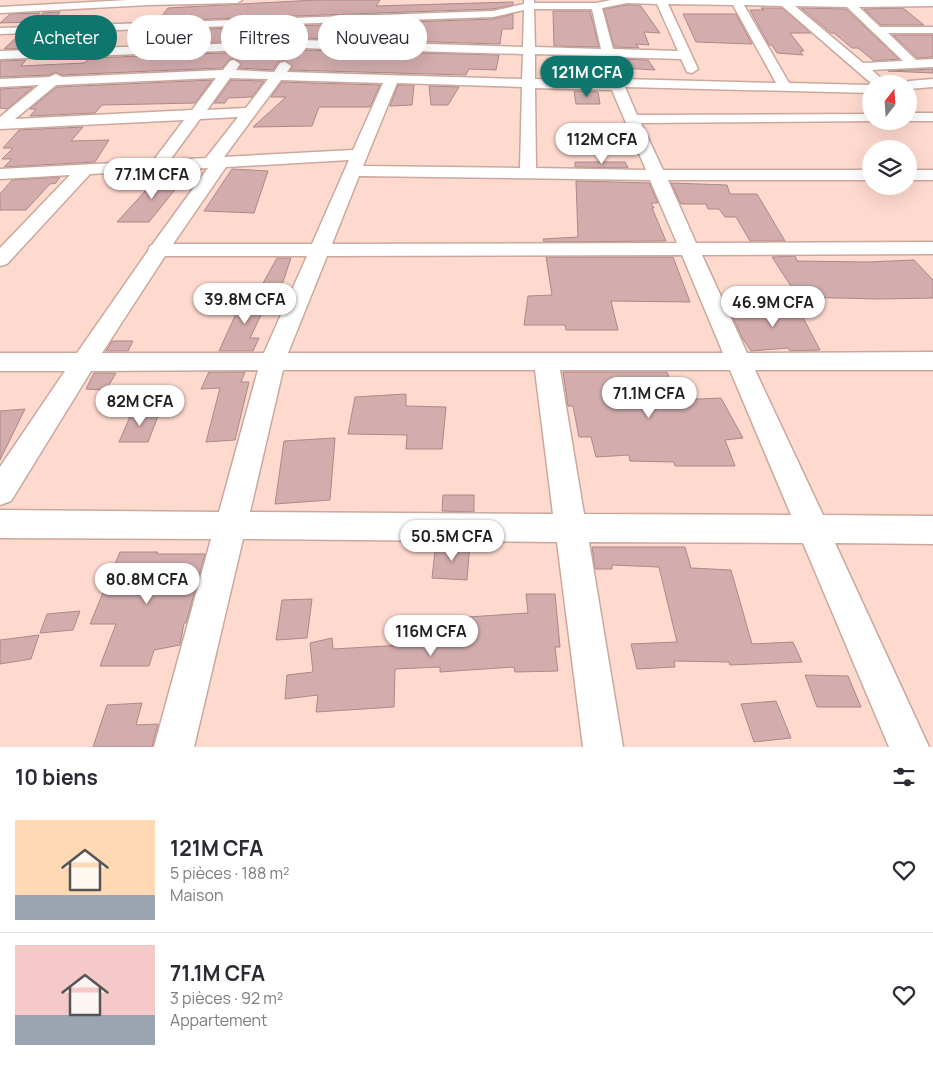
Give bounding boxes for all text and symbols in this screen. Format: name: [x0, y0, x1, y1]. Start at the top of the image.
chip: Acheter: [15, 15, 117, 60]
chip: Louer: [127, 15, 211, 60]
chip: Filtres: [221, 15, 308, 60]
chip: Nouveau: [318, 15, 427, 60]
pin: 121M CFA: [535, 56, 639, 98]
text: 121M CFA: [551, 61, 623, 83]
north arrow: [862, 75, 918, 130]
map controls: [862, 75, 917, 195]
pin: 112M CFA: [550, 122, 654, 165]
text: 112M CFA: [566, 128, 638, 150]
button: layers: [862, 140, 917, 195]
pin: 77.1M CFA: [95, 158, 209, 200]
text: 77.1M CFA: [115, 163, 189, 185]
pin: 39.8M CFA: [188, 282, 302, 325]
pin: 46.9M CFA: [716, 286, 830, 328]
text: 39.8M CFA: [204, 288, 286, 310]
text: 46.9M CFA: [732, 291, 814, 313]
pin: 71.1M CFA: [592, 376, 706, 419]
text: 71.1M CFA: [613, 382, 685, 404]
pin: 82M CFA: [94, 384, 186, 427]
text: 82M CFA: [107, 390, 173, 412]
pin: 50.5M CFA: [395, 520, 509, 562]
text: 50.5M CFA: [411, 525, 493, 547]
pin: 80.8M CFA: [90, 562, 204, 605]
text: 80.8M CFA: [106, 568, 188, 590]
pin: 116M CFA: [379, 614, 483, 657]
text: 116M CFA: [395, 620, 467, 642]
text: 10 biens: [15, 763, 98, 791]
icon: filters: [890, 763, 918, 791]
text: 121M CFA: [170, 834, 263, 862]
icon: home: [55, 840, 115, 900]
icon: heart: [890, 856, 918, 884]
text: 5 pièces · 188 m²: [170, 862, 289, 884]
text: Maison: [170, 884, 223, 906]
text: 71.1M CFA: [170, 959, 265, 987]
icon: home: [55, 965, 115, 1025]
icon: heart: [890, 981, 918, 1009]
text: 3 pièces · 92 m²: [170, 987, 283, 1009]
text: Appartement: [170, 1009, 267, 1031]

